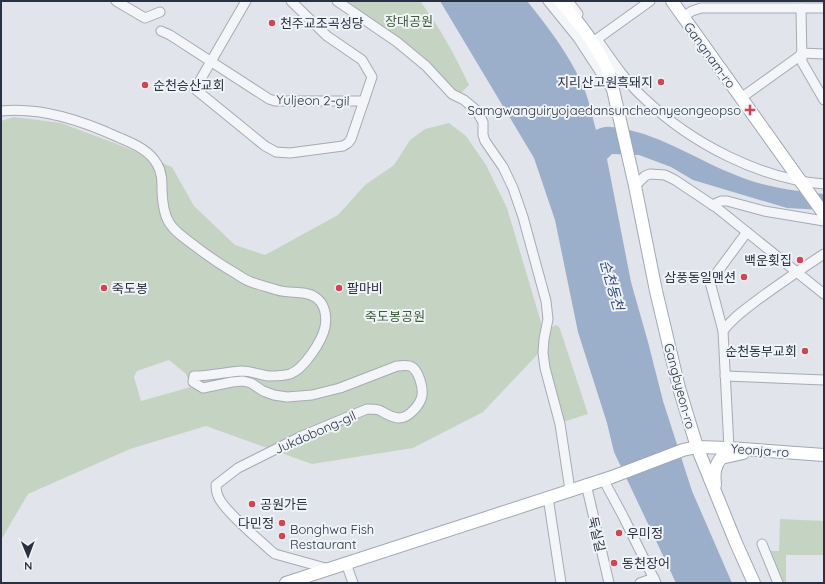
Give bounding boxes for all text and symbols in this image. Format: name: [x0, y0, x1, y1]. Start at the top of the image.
park label: 장대공원: [385, 13, 433, 29]
place label: 천주교조곡성당: [280, 15, 364, 31]
marker: 천주교조곡성당: [267, 18, 277, 28]
street label: Gangnam-ro: [681, 19, 739, 91]
place label: 지리산고원흑돼지: [557, 74, 653, 90]
place label: 순천승산교회: [153, 77, 225, 93]
marker: 지리산고원흑돼지: [656, 77, 666, 87]
marker: 순천승산교회: [140, 80, 150, 90]
street label: Yuljeon 2-gil: [276, 91, 350, 109]
place label: Samgwanguiryojaedansuncheonyeongeopso: [468, 102, 741, 118]
marker: Samgwanguiryojaedansuncheonyeongeopso: [744, 104, 756, 116]
place label: 백운횟집: [744, 252, 792, 268]
marker: 백운횟집: [795, 255, 805, 265]
water label: 순천동천: [596, 258, 628, 313]
place label: 삼풍동일맨션: [664, 269, 736, 285]
marker: 삼풍동일맨션: [739, 272, 749, 282]
place label: 죽도봉: [112, 280, 148, 296]
place label: 팔마비: [347, 280, 383, 296]
marker: 죽도봉: [99, 283, 109, 293]
marker: 팔마비: [334, 283, 344, 293]
park label: 죽도봉공원: [365, 308, 425, 324]
street label: Gangbyeon-ro: [661, 341, 699, 431]
place label: 순천동부교회: [725, 343, 797, 359]
marker: 순천동부교회: [800, 346, 810, 356]
street label: Jukdobong-gil: [272, 407, 358, 457]
street label: Yeonja-ro: [730, 440, 790, 460]
place label: 공원가든: [260, 496, 308, 512]
marker: 공원가든: [247, 499, 257, 509]
place label: 다민정: [238, 515, 274, 531]
street label: 둑실길: [585, 515, 609, 553]
marker: 다민정: [277, 518, 287, 528]
place label: Bonghwa Fish Restaurant: [290, 521, 374, 552]
place label: 우미정: [627, 525, 663, 541]
marker: 우미정: [614, 528, 624, 538]
marker: Bonghwa Fish Restaurant: [277, 531, 287, 541]
north arrow: [8, 536, 48, 576]
place label: 동천장어: [622, 555, 670, 571]
marker: 동천장어: [609, 558, 619, 568]
text: N: [24, 559, 32, 573]

